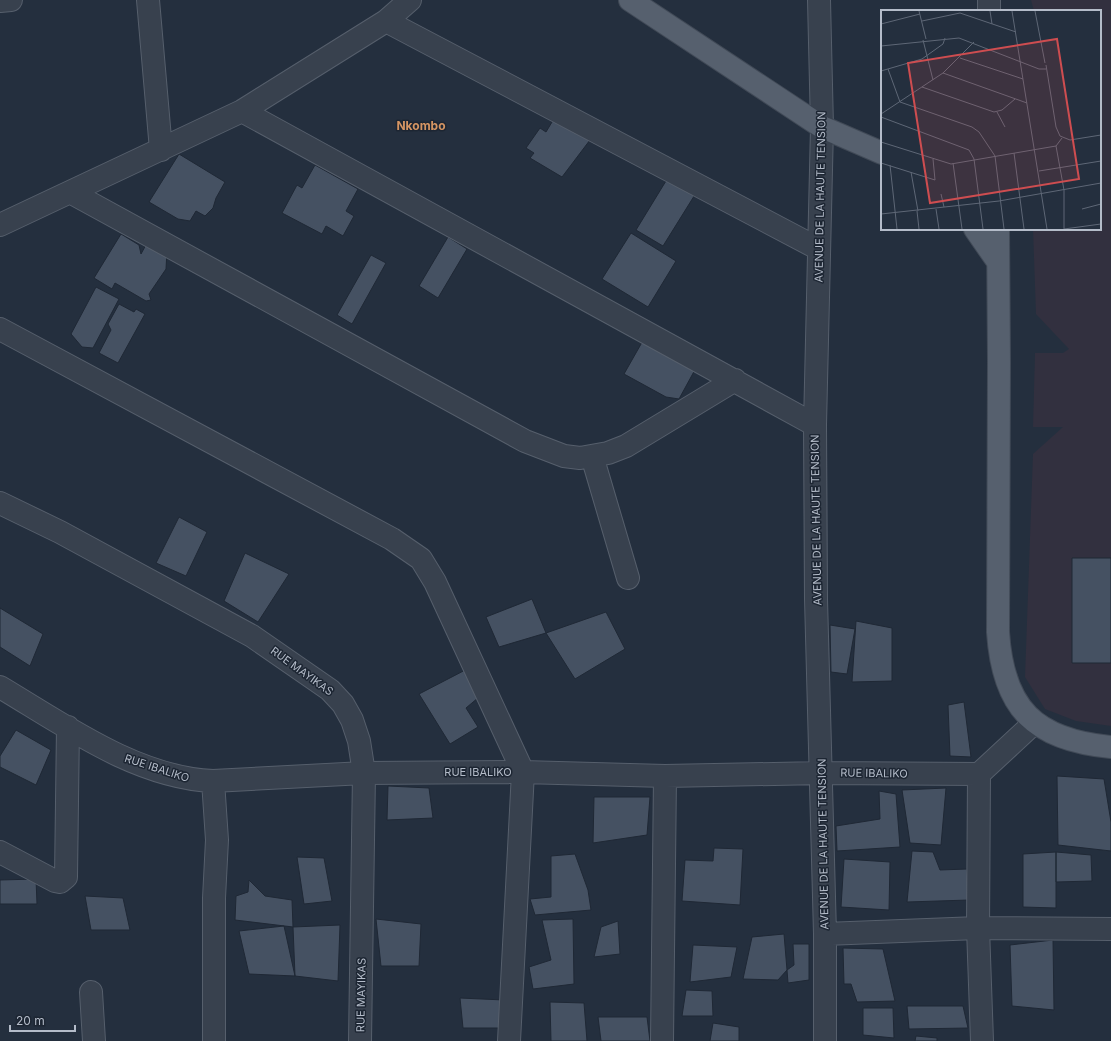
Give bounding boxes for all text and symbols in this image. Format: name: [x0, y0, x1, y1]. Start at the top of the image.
inset map: [881, 10, 1101, 230]
street label: AVENUE DE LA HAUTE TENSION: [812, 111, 828, 283]
district label: Nkombo: [396, 118, 446, 133]
street label: AVENUE DE LA HAUTE TENSION: [808, 434, 824, 606]
street label: RUE MAYIKAS: [268, 644, 336, 698]
street label: RUE IBALIKO: [123, 751, 191, 785]
street label: AVENUE DE LA HAUTE TENSION: [815, 758, 831, 930]
street label: RUE IBALIKO: [444, 765, 512, 779]
street label: RUE IBALIKO: [840, 765, 908, 781]
street label: RUE MAYIKAS: [353, 958, 369, 1032]
scale bar: [10, 1007, 75, 1033]
text: 20 m: [16, 1013, 45, 1028]

